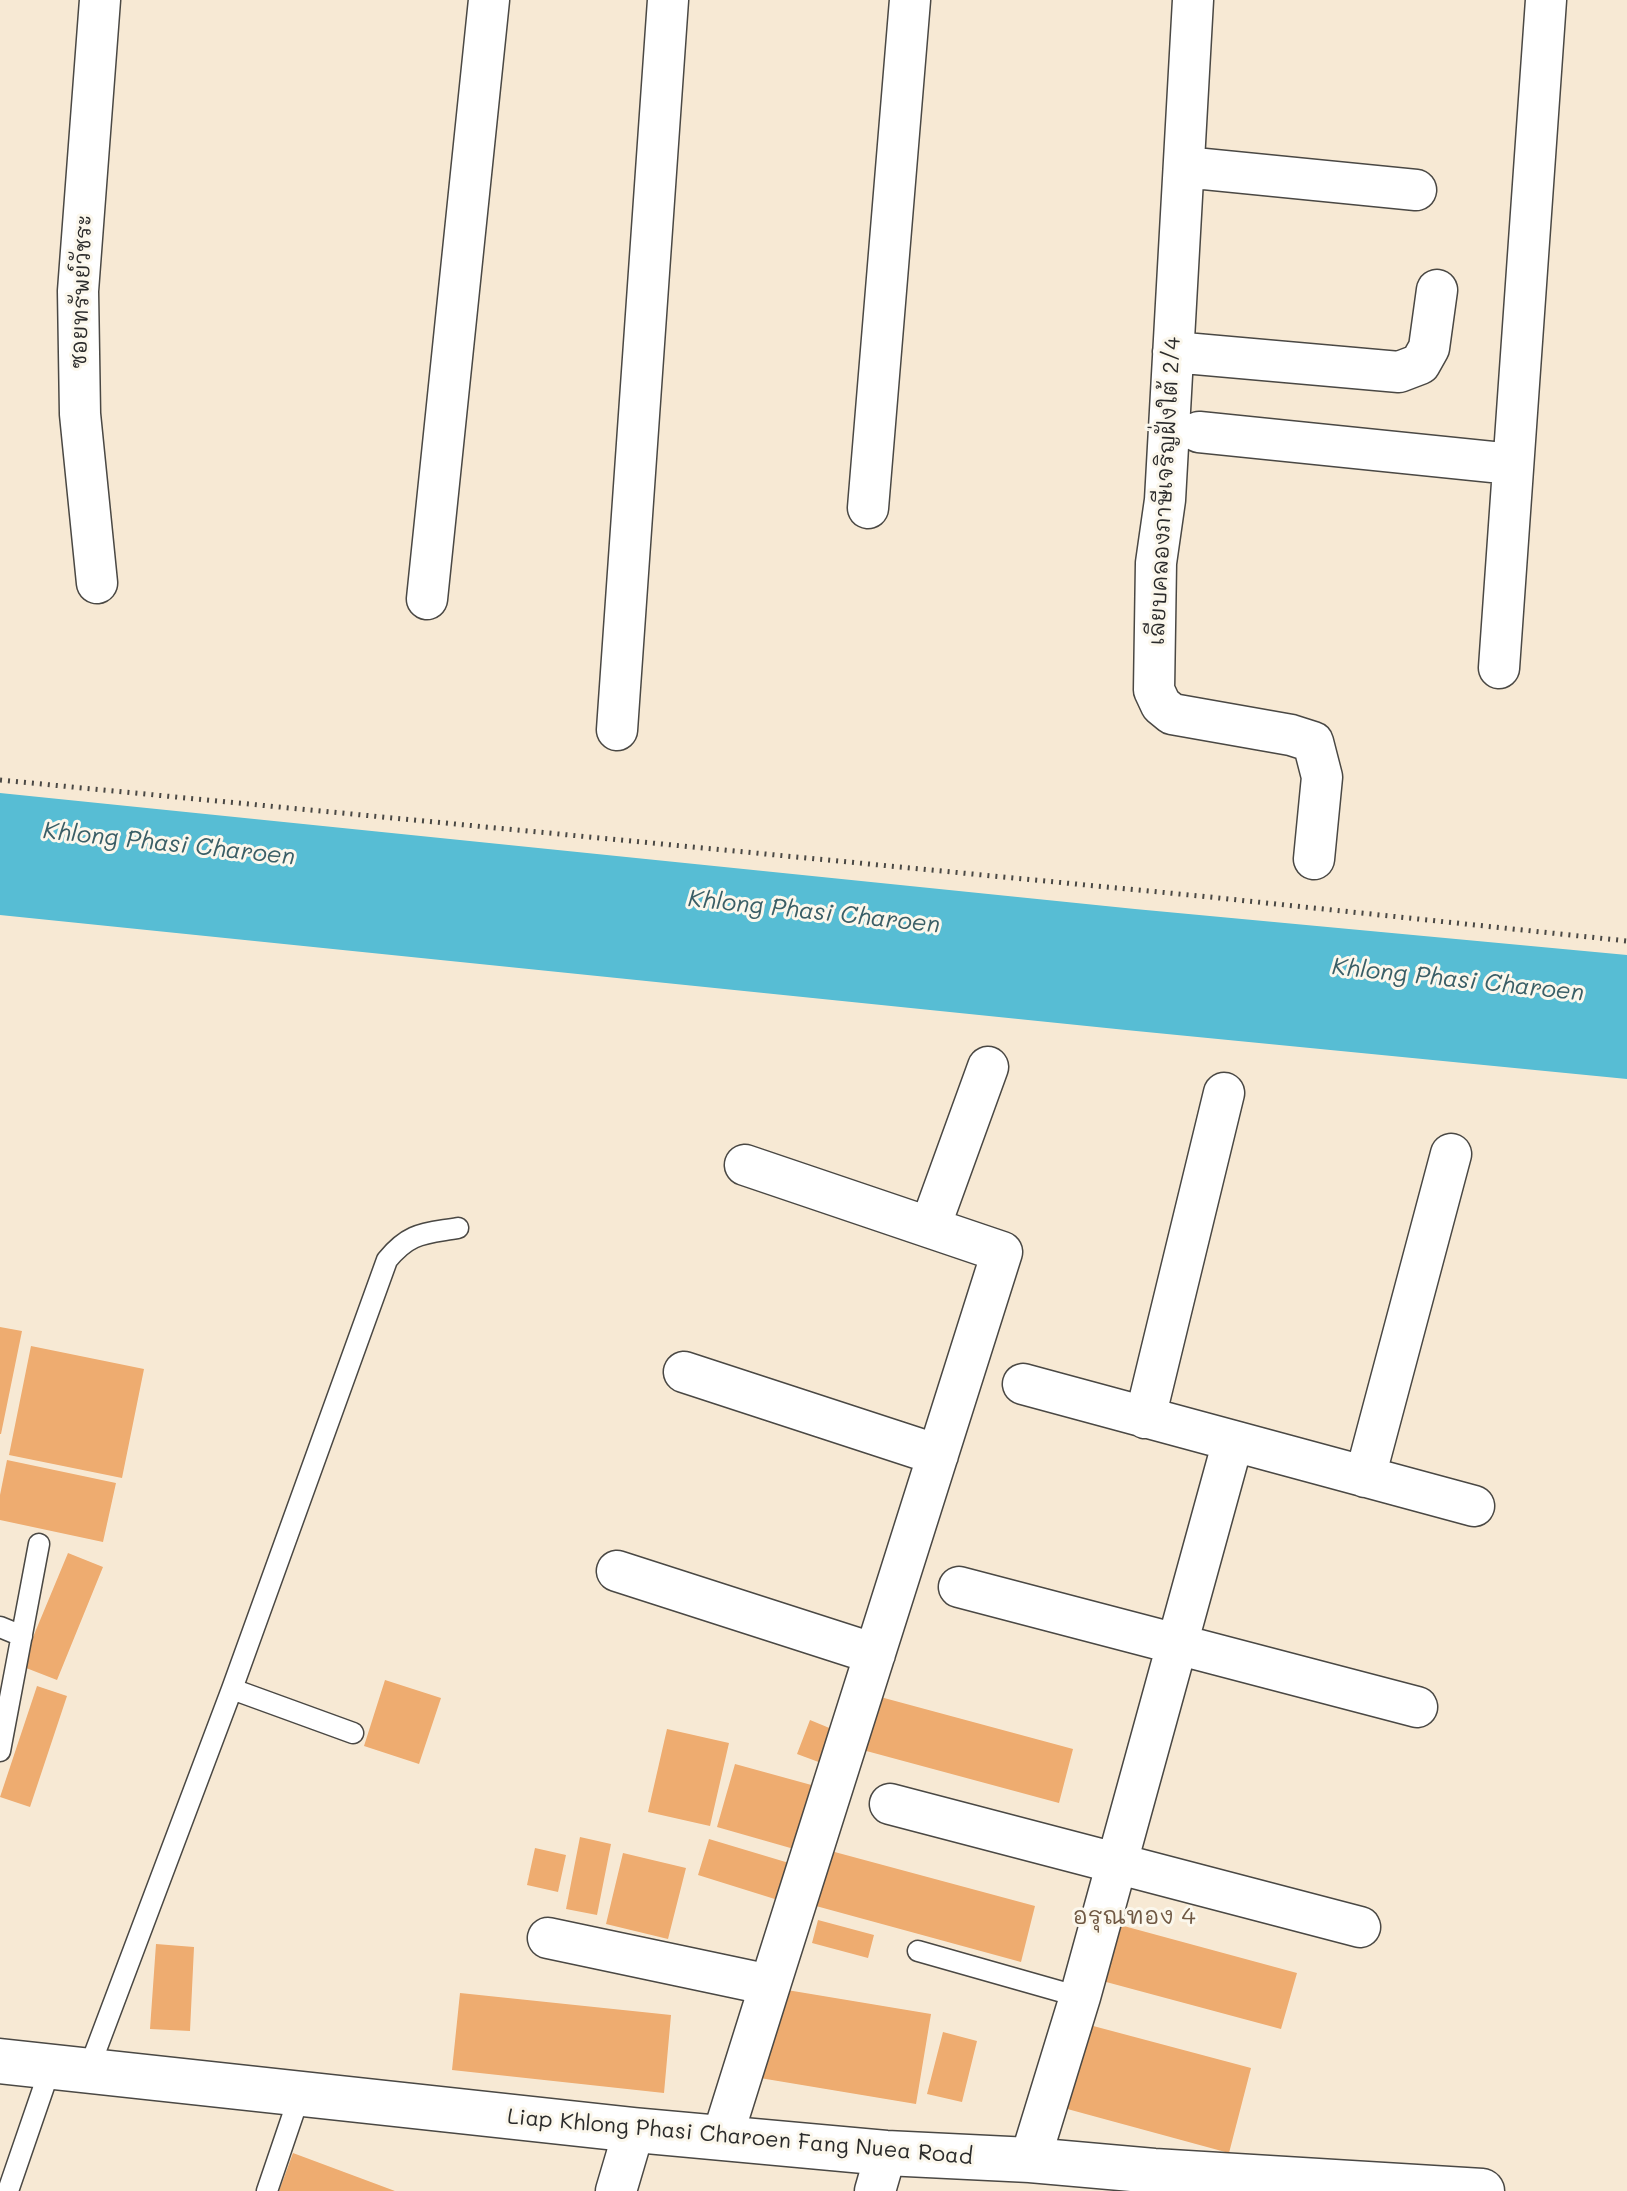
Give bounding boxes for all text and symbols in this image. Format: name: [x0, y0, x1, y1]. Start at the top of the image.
street label: ซอยทรัพย์วัชระ: [66, 214, 98, 370]
street label: เลียบคลองภาษีเจริญฝั่งใต้ 2/4: [1144, 336, 1186, 646]
water label: Khlong Phasi Charoen: [42, 816, 296, 872]
water label: Khlong Phasi Charoen: [687, 884, 941, 940]
water label: Khlong Phasi Charoen: [1331, 952, 1585, 1008]
district label: อรุณทอง 4: [1072, 1903, 1196, 1931]
street label: Liap Khlong Phasi Charoen Fang Nuea Road: [506, 2103, 974, 2171]

